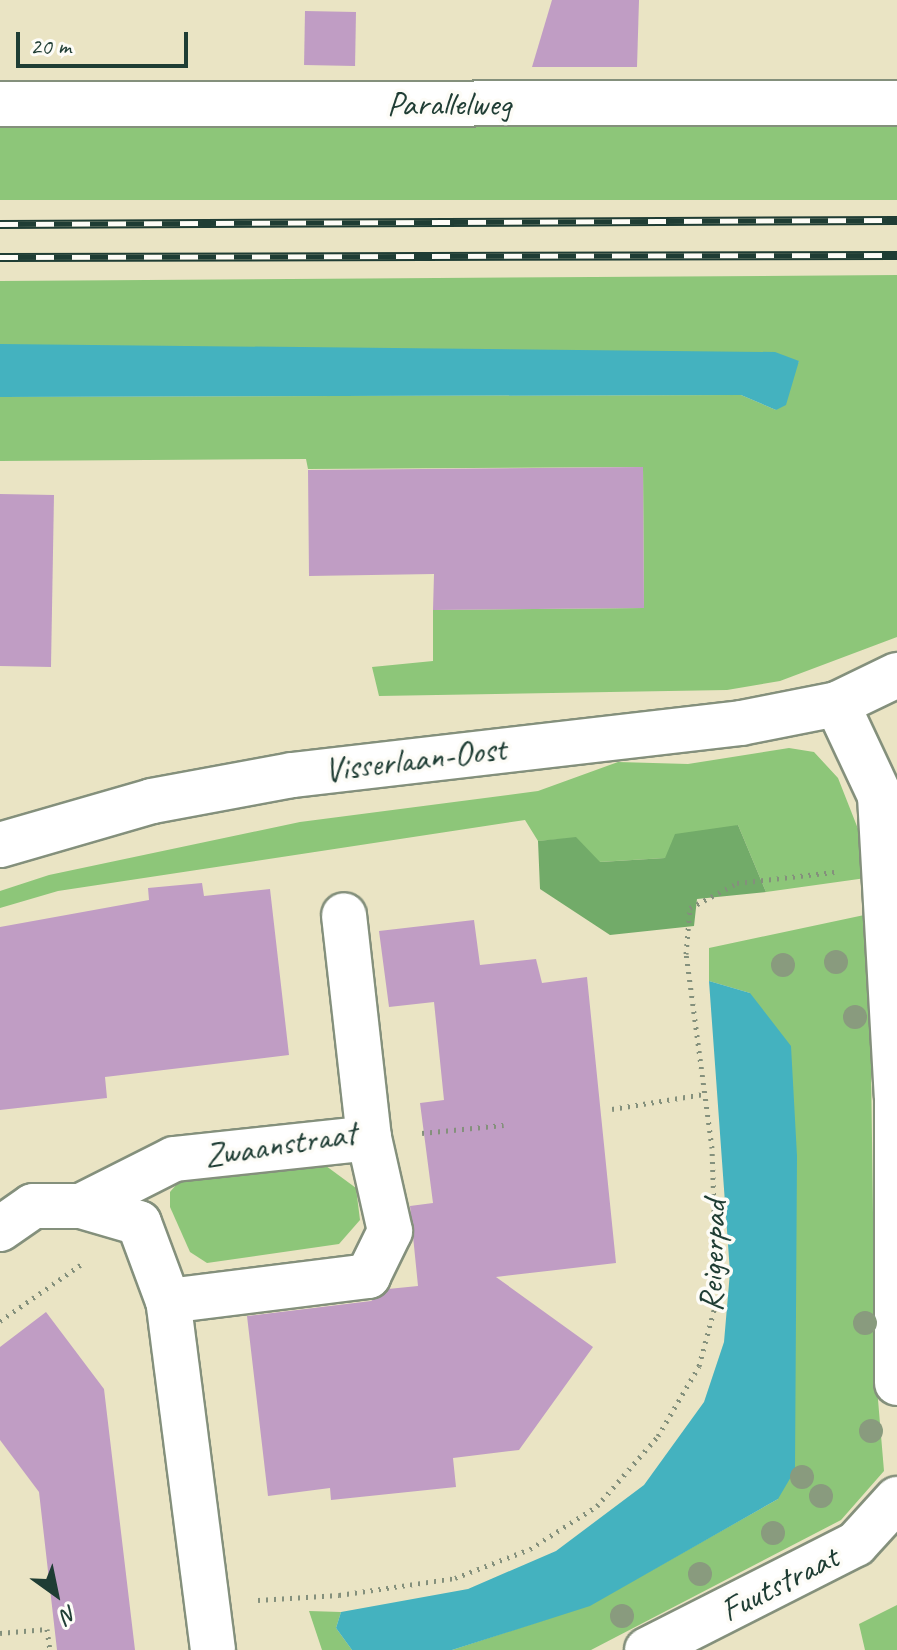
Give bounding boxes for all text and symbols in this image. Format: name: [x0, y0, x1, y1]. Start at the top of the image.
scale bar: [20, 16, 192, 66]
text: 20 m: [30, 31, 71, 61]
street label: Parallelweg: [387, 84, 511, 124]
street label: Visserlaan-Oost: [322, 728, 508, 790]
street label: Zwaanstraat: [201, 1112, 359, 1176]
street label: Reigerpad: [690, 1199, 734, 1313]
street label: Fuutstraat: [713, 1536, 845, 1630]
north arrow: [16, 1554, 96, 1634]
text: N: [56, 1599, 82, 1630]

